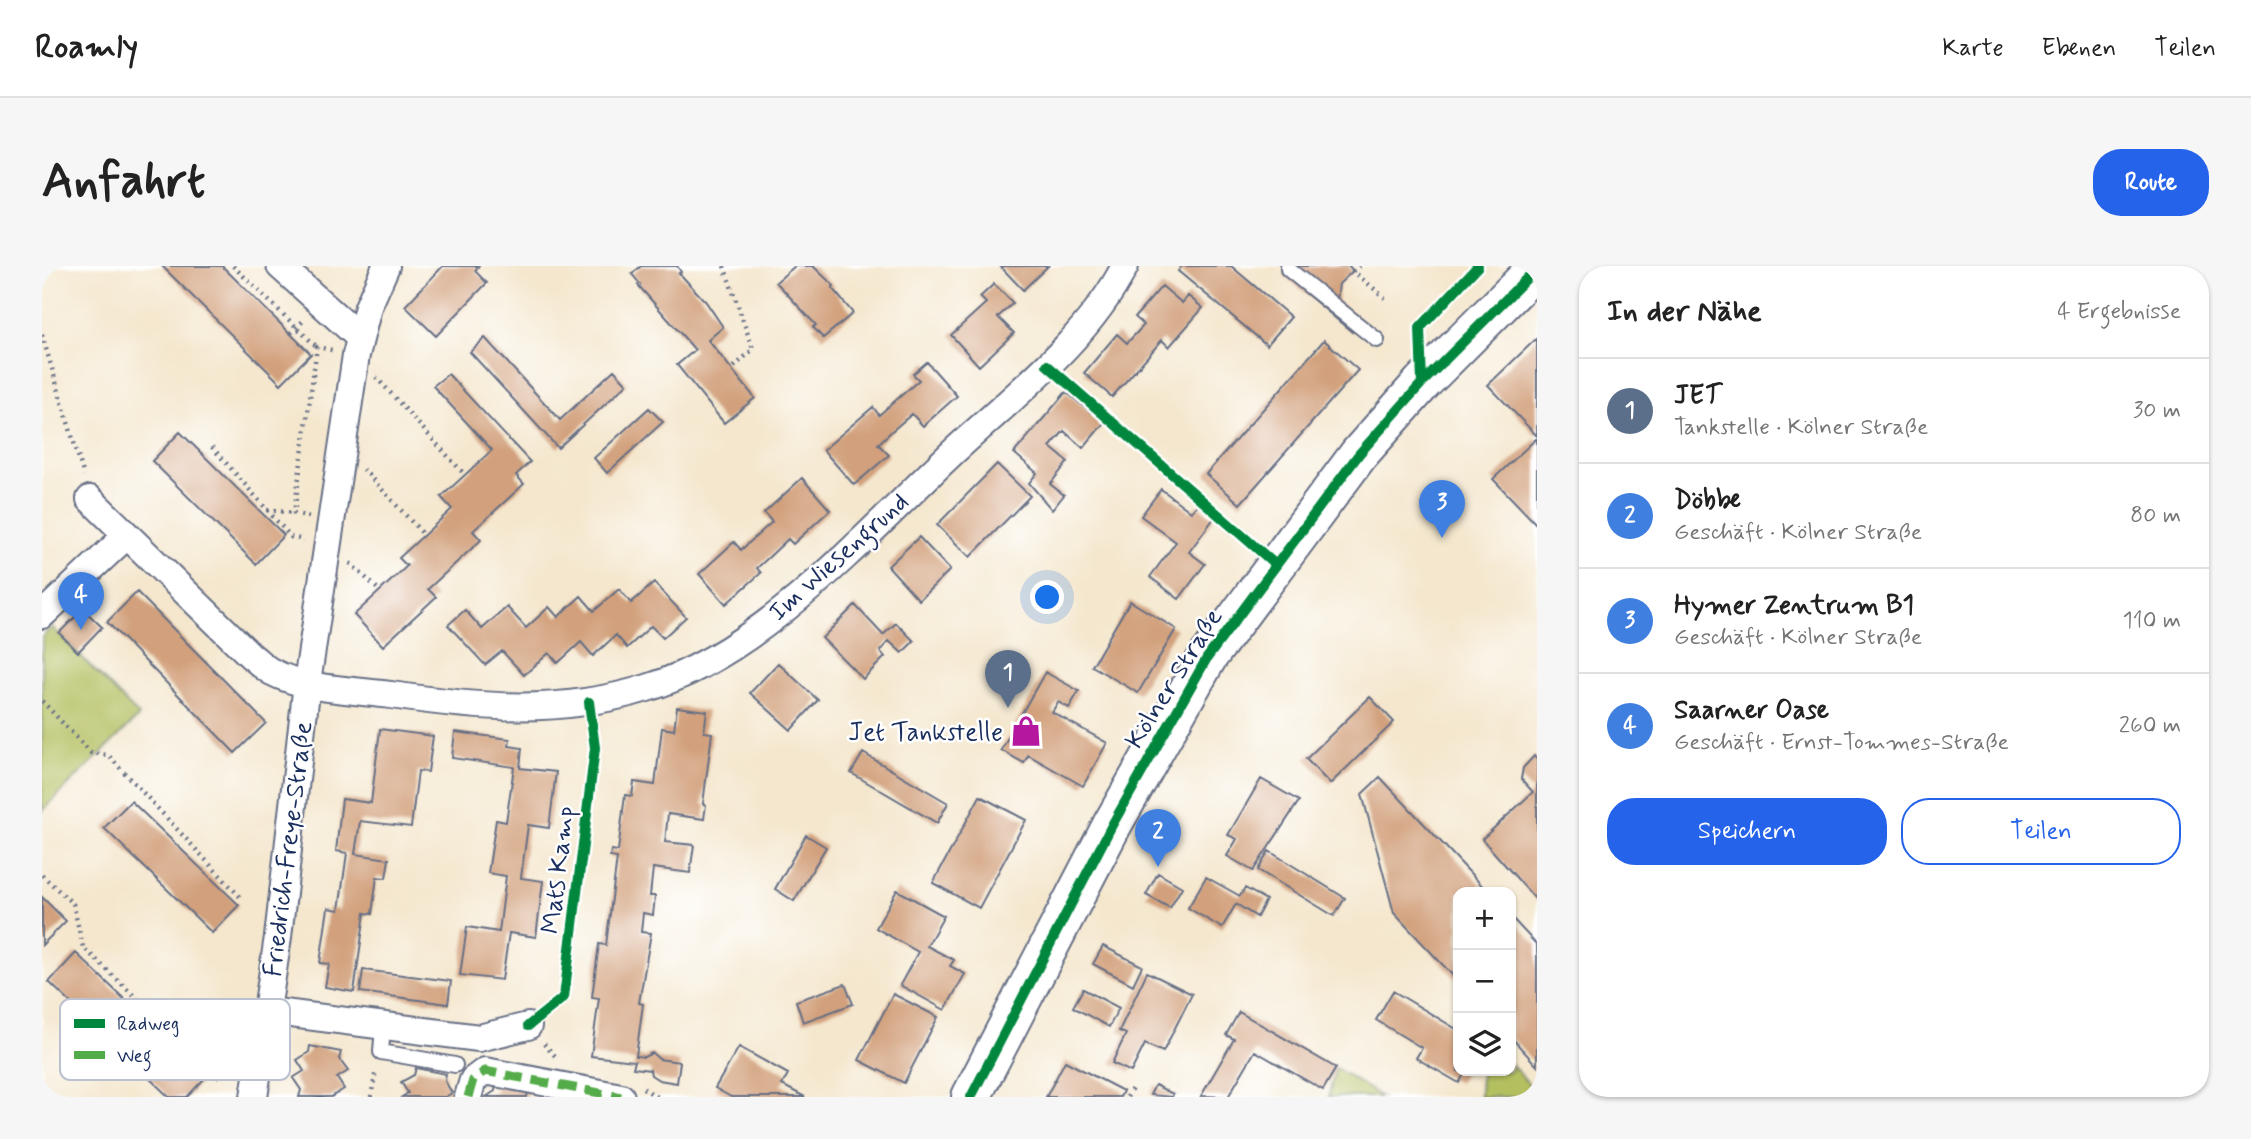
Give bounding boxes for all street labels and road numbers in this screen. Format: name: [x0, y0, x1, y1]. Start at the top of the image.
street label: Im Wiesengrund: [762, 486, 918, 632]
street label: Kölner Straße: [1118, 602, 1231, 756]
street label: Friedrich-Freye-Straße: [256, 720, 322, 979]
street label: Mats Kamp: [534, 805, 584, 936]

